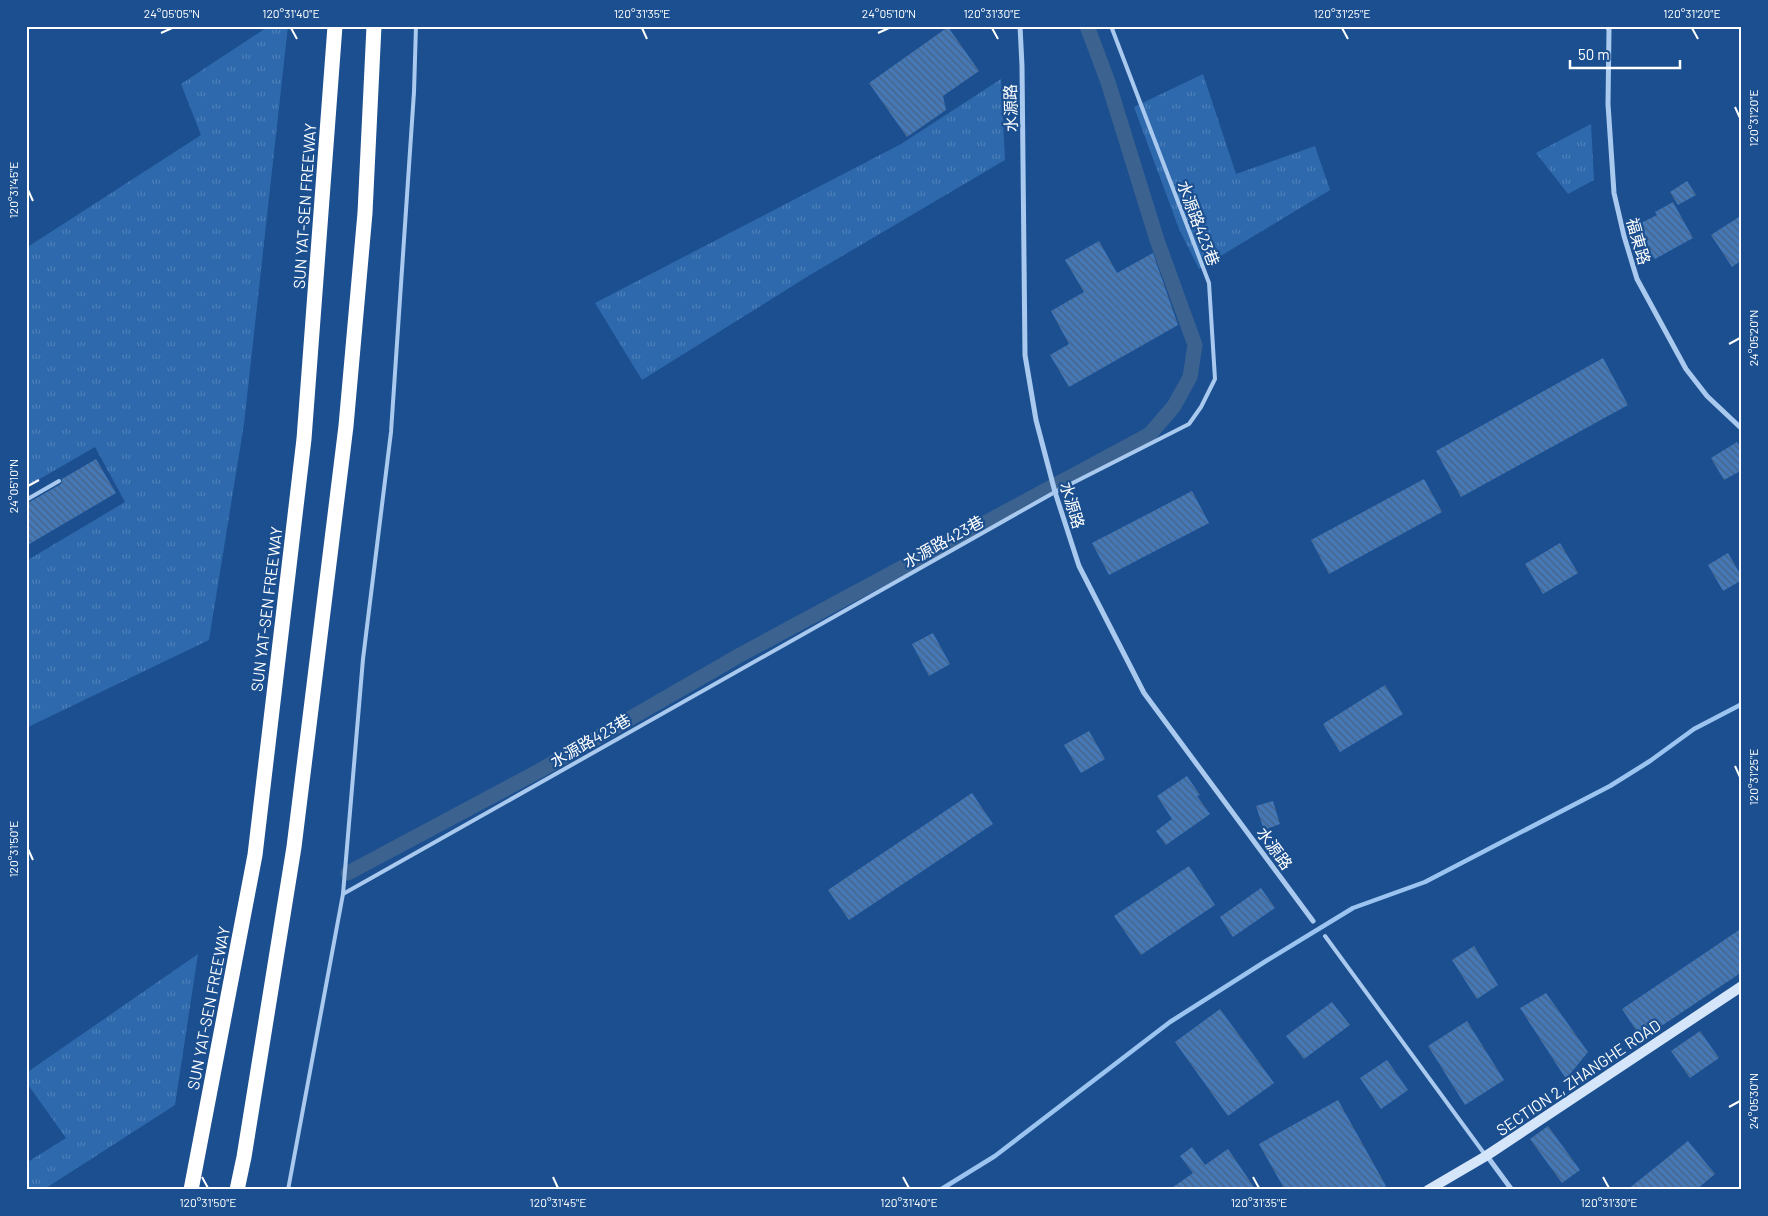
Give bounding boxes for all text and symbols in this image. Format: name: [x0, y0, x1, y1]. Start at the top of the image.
text: 24°05'05"N: [144, 6, 200, 20]
text: 120°31'40"E: [262, 6, 320, 20]
text: 120°31'35"E: [614, 6, 670, 20]
text: 24°05'10"N: [862, 6, 916, 20]
text: 120°31'30"E: [963, 6, 1021, 20]
text: 120°31'25"E: [1314, 6, 1370, 20]
text: 120°31'20"E: [1663, 6, 1721, 20]
scale bar: [1570, 38, 1680, 70]
text: 50 m: [1578, 45, 1610, 63]
street label: 水源路: [1000, 84, 1020, 132]
text: 120°31'20"E: [1746, 89, 1760, 147]
street label: SUN YAT-SEN FREEWAY: [289, 122, 319, 290]
text: 120°31'45"E: [6, 162, 20, 218]
street label: 水源路423巷: [1174, 178, 1224, 268]
street label: 福東路: [1623, 215, 1655, 267]
text: 24°05'20"N: [1746, 310, 1760, 366]
text: 24°05'10"N: [6, 459, 20, 513]
street label: 水源路: [1057, 479, 1089, 531]
street label: 水源路423巷: [899, 511, 987, 571]
street label: SUN YAT-SEN FREEWAY: [246, 525, 286, 693]
street label: 水源路423巷: [546, 709, 634, 771]
text: 120°31'25"E: [1746, 749, 1760, 805]
text: 120°31'50"E: [6, 820, 20, 878]
street label: 水源路: [1253, 823, 1297, 873]
street label: SUN YAT-SEN FREEWAY: [183, 925, 233, 1091]
street label: SECTION 2, ZHANGHE ROAD: [1492, 1015, 1664, 1139]
text: 24°05'30"N: [1746, 1073, 1760, 1129]
text: 120°31'50"E: [179, 1195, 237, 1209]
text: 120°31'45"E: [530, 1195, 586, 1209]
text: 120°31'40"E: [880, 1195, 938, 1209]
text: 120°31'35"E: [1231, 1195, 1287, 1209]
text: 120°31'30"E: [1580, 1195, 1638, 1209]

